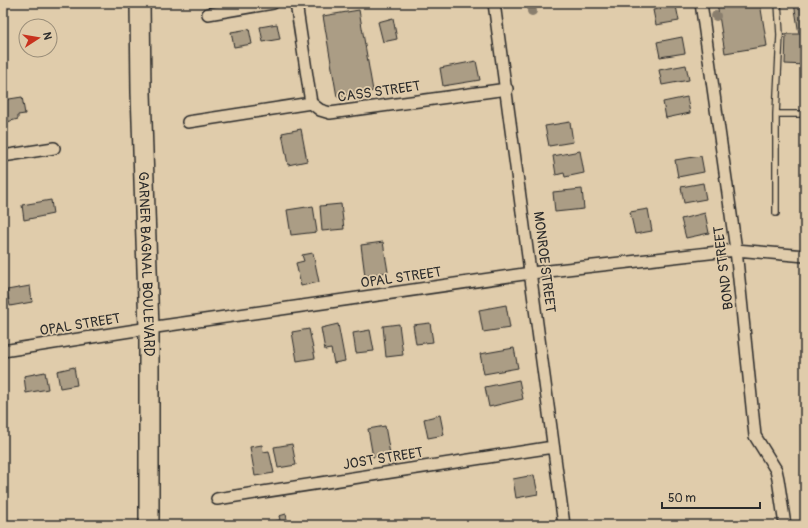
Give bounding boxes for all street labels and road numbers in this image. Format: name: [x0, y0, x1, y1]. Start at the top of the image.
street label: CASS STREET: [337, 77, 422, 106]
street label: GARNER BAGNAL BOULEVARD: [135, 171, 157, 356]
street label: MONROE STREET: [530, 210, 559, 314]
street label: BOND STREET: [710, 225, 737, 311]
street label: OPAL STREET: [360, 263, 443, 292]
street label: OPAL STREET: [39, 310, 122, 339]
street label: JOST STREET: [342, 444, 425, 473]

